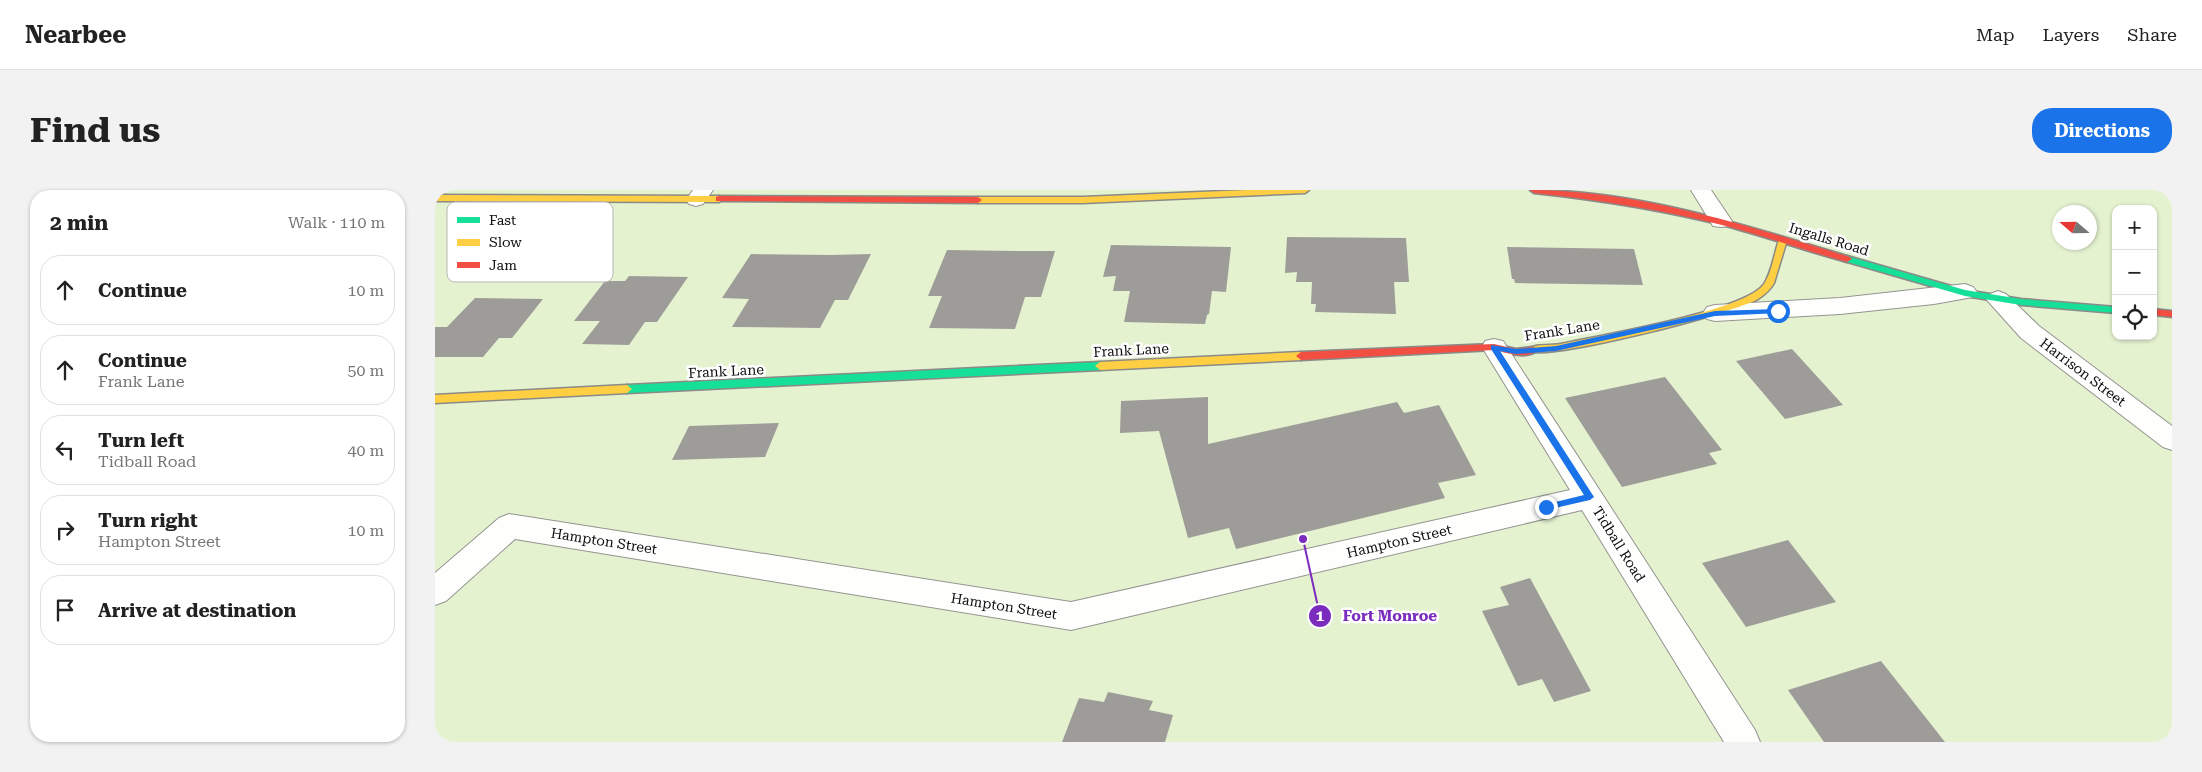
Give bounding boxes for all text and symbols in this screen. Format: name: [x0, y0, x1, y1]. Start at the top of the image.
text: Nearbee: [25, 21, 126, 49]
text: Map: [1976, 24, 2015, 45]
text: Layers: [2043, 24, 2099, 45]
text: Share: [2127, 24, 2177, 45]
button: Directions: [2032, 108, 2172, 153]
text: Find us: [30, 110, 160, 151]
legend: [447, 202, 613, 282]
north arrow: [2052, 205, 2097, 250]
map controls: [2112, 205, 2157, 340]
button: +: [2112, 205, 2157, 250]
text: 2 min: [50, 211, 108, 235]
text: Fast: [489, 212, 516, 228]
text: Walk · 110 m: [288, 213, 385, 232]
street label: Ingalls Road: [1787, 219, 1871, 259]
text: Slow: [489, 234, 522, 250]
button: −: [2112, 250, 2157, 295]
text: Jam: [489, 257, 517, 273]
icon: ahead: [51, 276, 79, 304]
text: Continue: [98, 279, 187, 302]
text: 10 m: [347, 281, 384, 300]
button: locate: [2112, 295, 2157, 340]
route start: [1767, 300, 1790, 323]
street label: Frank Lane: [1523, 316, 1601, 344]
street label: Harrison Street: [2037, 335, 2129, 409]
street label: Frank Lane: [1093, 340, 1170, 360]
text: Continue: [98, 349, 187, 372]
icon: ahead: [51, 356, 79, 384]
text: 50 m: [347, 361, 384, 380]
street label: Frank Lane: [688, 361, 765, 381]
text: Frank Lane: [98, 372, 185, 391]
text: Turn left: [98, 429, 184, 452]
icon: left: [51, 436, 79, 464]
text: 40 m: [347, 441, 384, 460]
text: Tidball Road: [98, 452, 196, 471]
route end: [1535, 496, 1558, 519]
street label: Tidball Road: [1589, 503, 1649, 585]
text: Turn right: [98, 509, 198, 532]
icon: right: [51, 516, 79, 544]
text: 10 m: [347, 521, 384, 540]
street label: Hampton Street: [1345, 521, 1453, 561]
street label: Hampton Street: [550, 525, 658, 557]
text: Hampton Street: [98, 532, 221, 551]
street label: Hampton Street: [950, 590, 1058, 622]
icon: arrive: [51, 596, 79, 624]
text: Arrive at destination: [98, 599, 296, 622]
callout: Fort Monroe: [1308, 601, 1447, 631]
text: 1: [1316, 607, 1325, 625]
text: Fort Monroe: [1343, 607, 1437, 625]

